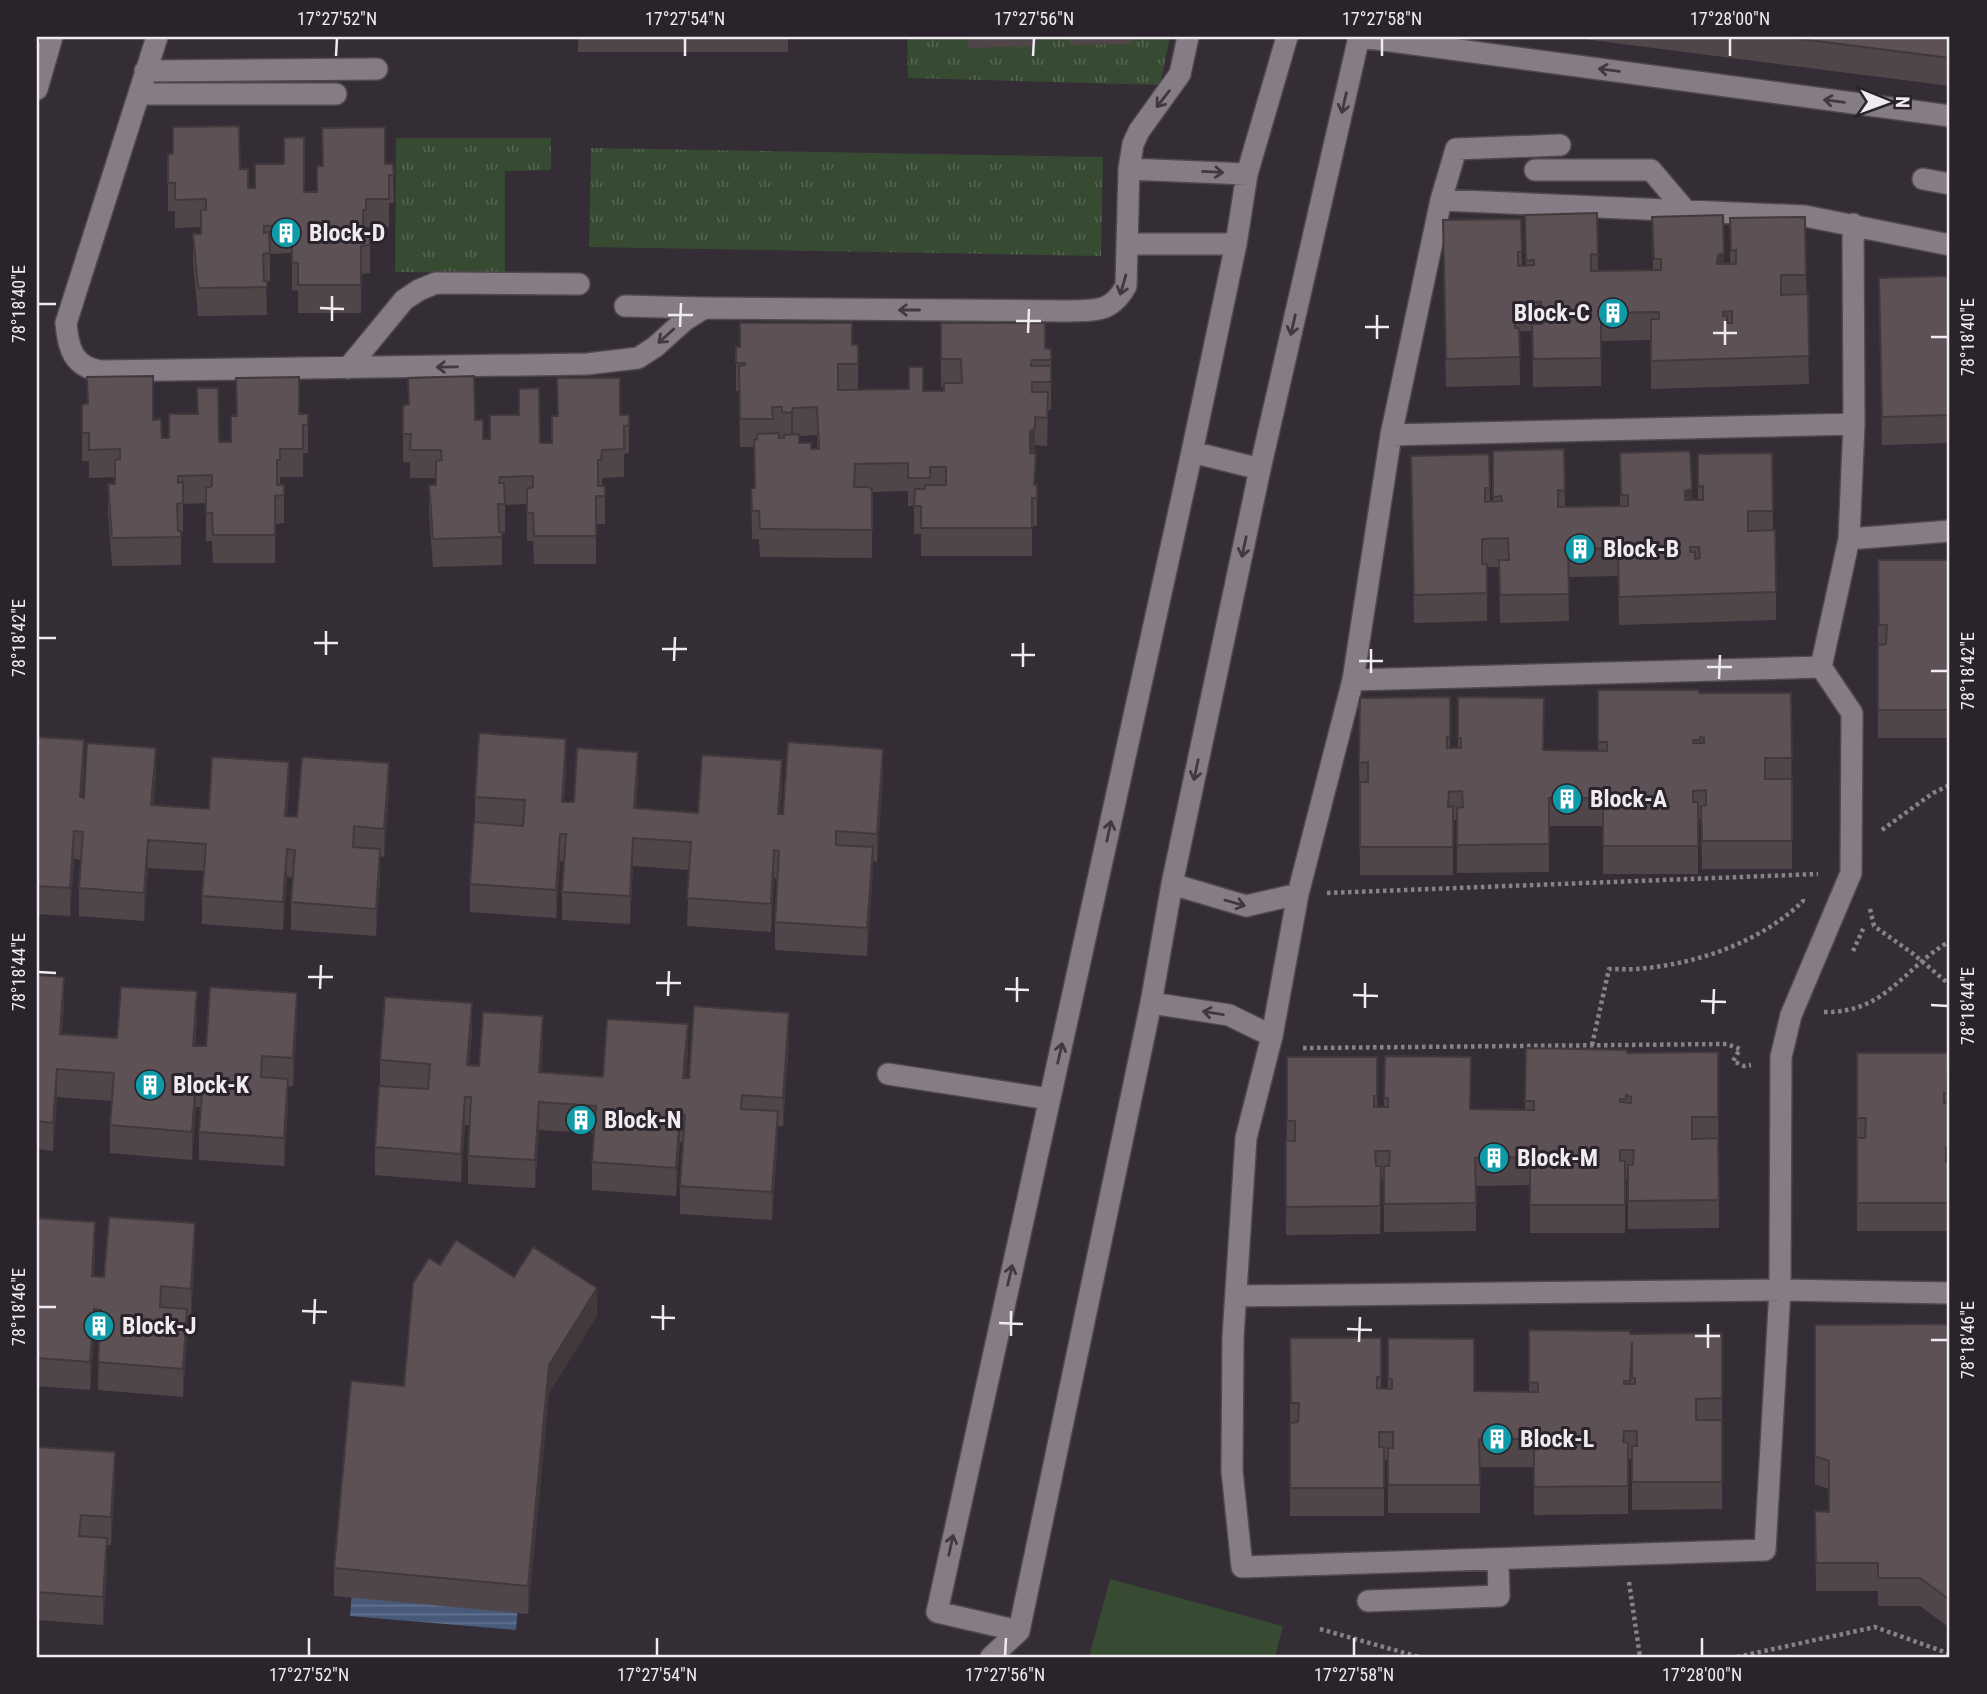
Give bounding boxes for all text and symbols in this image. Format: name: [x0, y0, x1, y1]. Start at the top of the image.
text: 17°27'52"N: [297, 8, 377, 29]
text: 17°27'54"N: [645, 8, 725, 29]
text: 17°27'56"N: [994, 8, 1074, 29]
text: 17°27'58"N: [1342, 8, 1422, 29]
text: 17°28'00"N: [1690, 8, 1770, 29]
one-way arrow: [1598, 64, 1620, 77]
north arrow: [1850, 66, 1920, 136]
one-way arrow: [1156, 89, 1171, 108]
one-way arrow: [1337, 91, 1350, 114]
one-way arrow: [1823, 94, 1846, 107]
text: N: [1891, 96, 1914, 108]
one-way arrow: [1201, 165, 1224, 178]
building icon: Block-D: [269, 216, 303, 250]
place label: Block-D: [309, 219, 385, 247]
text: 78°18'40"E: [8, 265, 29, 343]
one-way arrow: [1116, 274, 1129, 296]
building icon: Block-C: [1596, 296, 1630, 330]
text: 78°18'40"E: [1957, 298, 1978, 376]
place label: Block-C: [1514, 299, 1590, 327]
one-way arrow: [898, 303, 921, 317]
one-way arrow: [1286, 313, 1300, 336]
one-way arrow: [657, 328, 675, 344]
one-way arrow: [436, 360, 459, 373]
building icon: Block-B: [1563, 532, 1597, 566]
one-way arrow: [1236, 535, 1250, 558]
place label: Block-B: [1603, 535, 1679, 563]
text: 78°18'42"E: [8, 599, 29, 677]
text: 78°18'42"E: [1957, 632, 1978, 710]
one-way arrow: [1189, 758, 1203, 781]
building icon: Block-A: [1550, 782, 1584, 816]
place label: Block-A: [1590, 785, 1668, 813]
one-way arrow: [1102, 820, 1116, 843]
one-way arrow: [1223, 897, 1245, 910]
text: 78°18'44"E: [8, 933, 29, 1011]
text: 78°18'44"E: [1957, 967, 1978, 1045]
one-way arrow: [1202, 1006, 1225, 1019]
one-way arrow: [1053, 1042, 1067, 1065]
building icon: Block-K: [133, 1068, 167, 1102]
place label: Block-K: [173, 1071, 250, 1099]
building icon: Block-N: [564, 1103, 598, 1137]
place label: Block-N: [604, 1106, 681, 1134]
building icon: Block-M: [1477, 1141, 1511, 1175]
place label: Block-M: [1517, 1144, 1598, 1172]
one-way arrow: [1004, 1264, 1017, 1287]
text: 78°18'46"E: [8, 1268, 29, 1346]
text: 78°18'46"E: [1957, 1301, 1978, 1379]
building icon: Block-J: [82, 1309, 116, 1343]
place label: Block-J: [122, 1312, 196, 1340]
building icon: Block-L: [1480, 1422, 1514, 1456]
place label: Block-L: [1520, 1425, 1594, 1453]
one-way arrow: [945, 1534, 958, 1557]
text: 17°27'52"N: [269, 1664, 349, 1685]
text: 17°27'54"N: [617, 1664, 697, 1685]
text: 17°27'56"N: [965, 1664, 1045, 1685]
text: 17°27'58"N: [1314, 1664, 1394, 1685]
text: 17°28'00"N: [1662, 1664, 1742, 1685]

